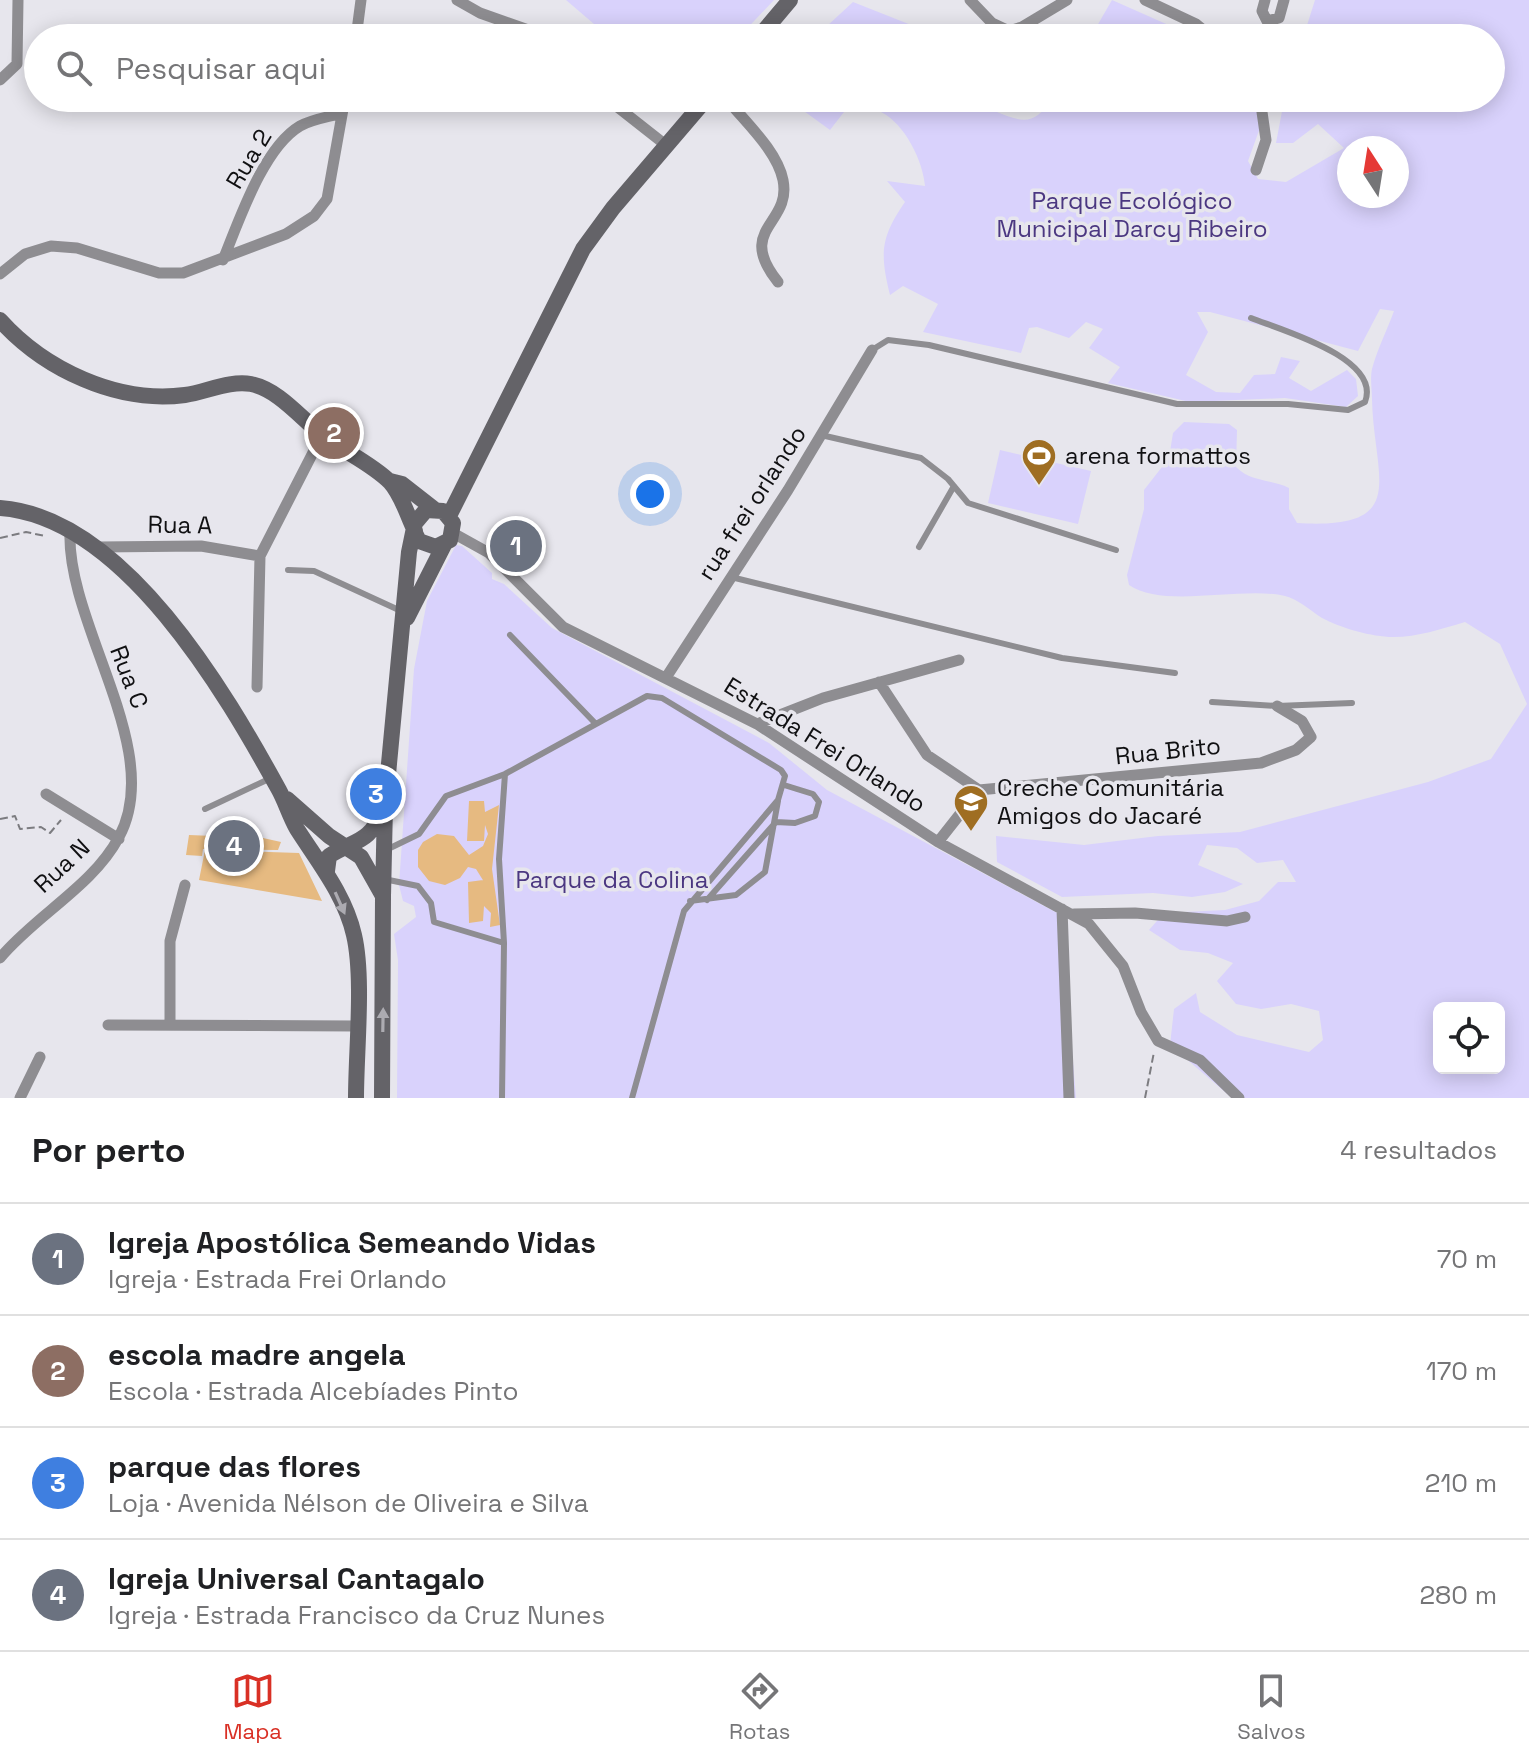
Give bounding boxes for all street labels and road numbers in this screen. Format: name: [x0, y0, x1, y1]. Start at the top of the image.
street label: Rua 2: [219, 123, 278, 194]
street label: rua frei orlando: [690, 420, 813, 586]
street label: Rua A: [147, 508, 213, 541]
street label: Rua C: [103, 641, 156, 713]
street label: Estrada Frei Orlando: [719, 670, 932, 819]
street label: Rua Brito: [1114, 730, 1222, 771]
street label: Rua N: [27, 832, 96, 899]

